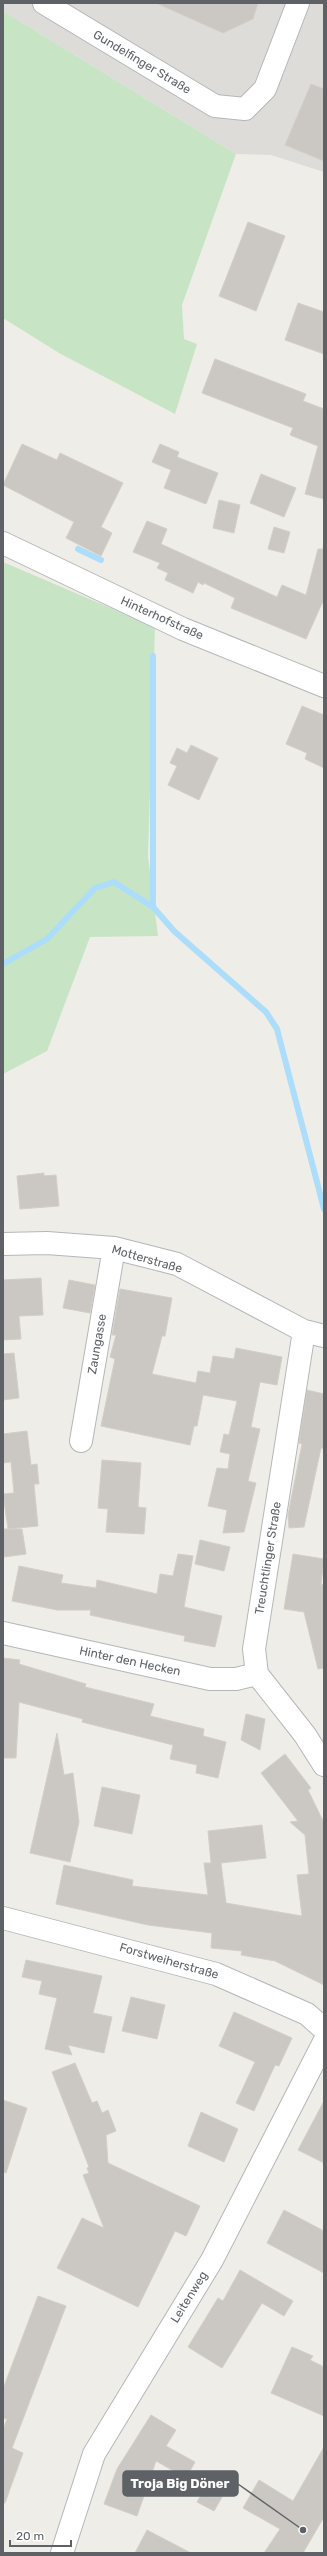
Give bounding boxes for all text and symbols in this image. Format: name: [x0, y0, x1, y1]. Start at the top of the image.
street label: Gundelfinger Straße: [91, 27, 194, 97]
street label: Hinterhofstraße: [118, 593, 206, 643]
street label: Motterstraße: [110, 1242, 184, 1276]
street label: Zaungasse: [85, 1312, 109, 1375]
street label: Treuchtlinger Straße: [252, 1500, 284, 1615]
street label: Hinter den Hecken: [78, 1643, 182, 1679]
street label: Forstweiherstraße: [118, 1940, 220, 1982]
street label: Leitenweg: [168, 2269, 210, 2325]
callout: Troja Big Döner: [123, 2471, 238, 2496]
text: Troja Big Döner: [131, 2476, 229, 2491]
scale bar: [10, 2522, 71, 2548]
text: 20 m: [16, 2529, 44, 2543]

